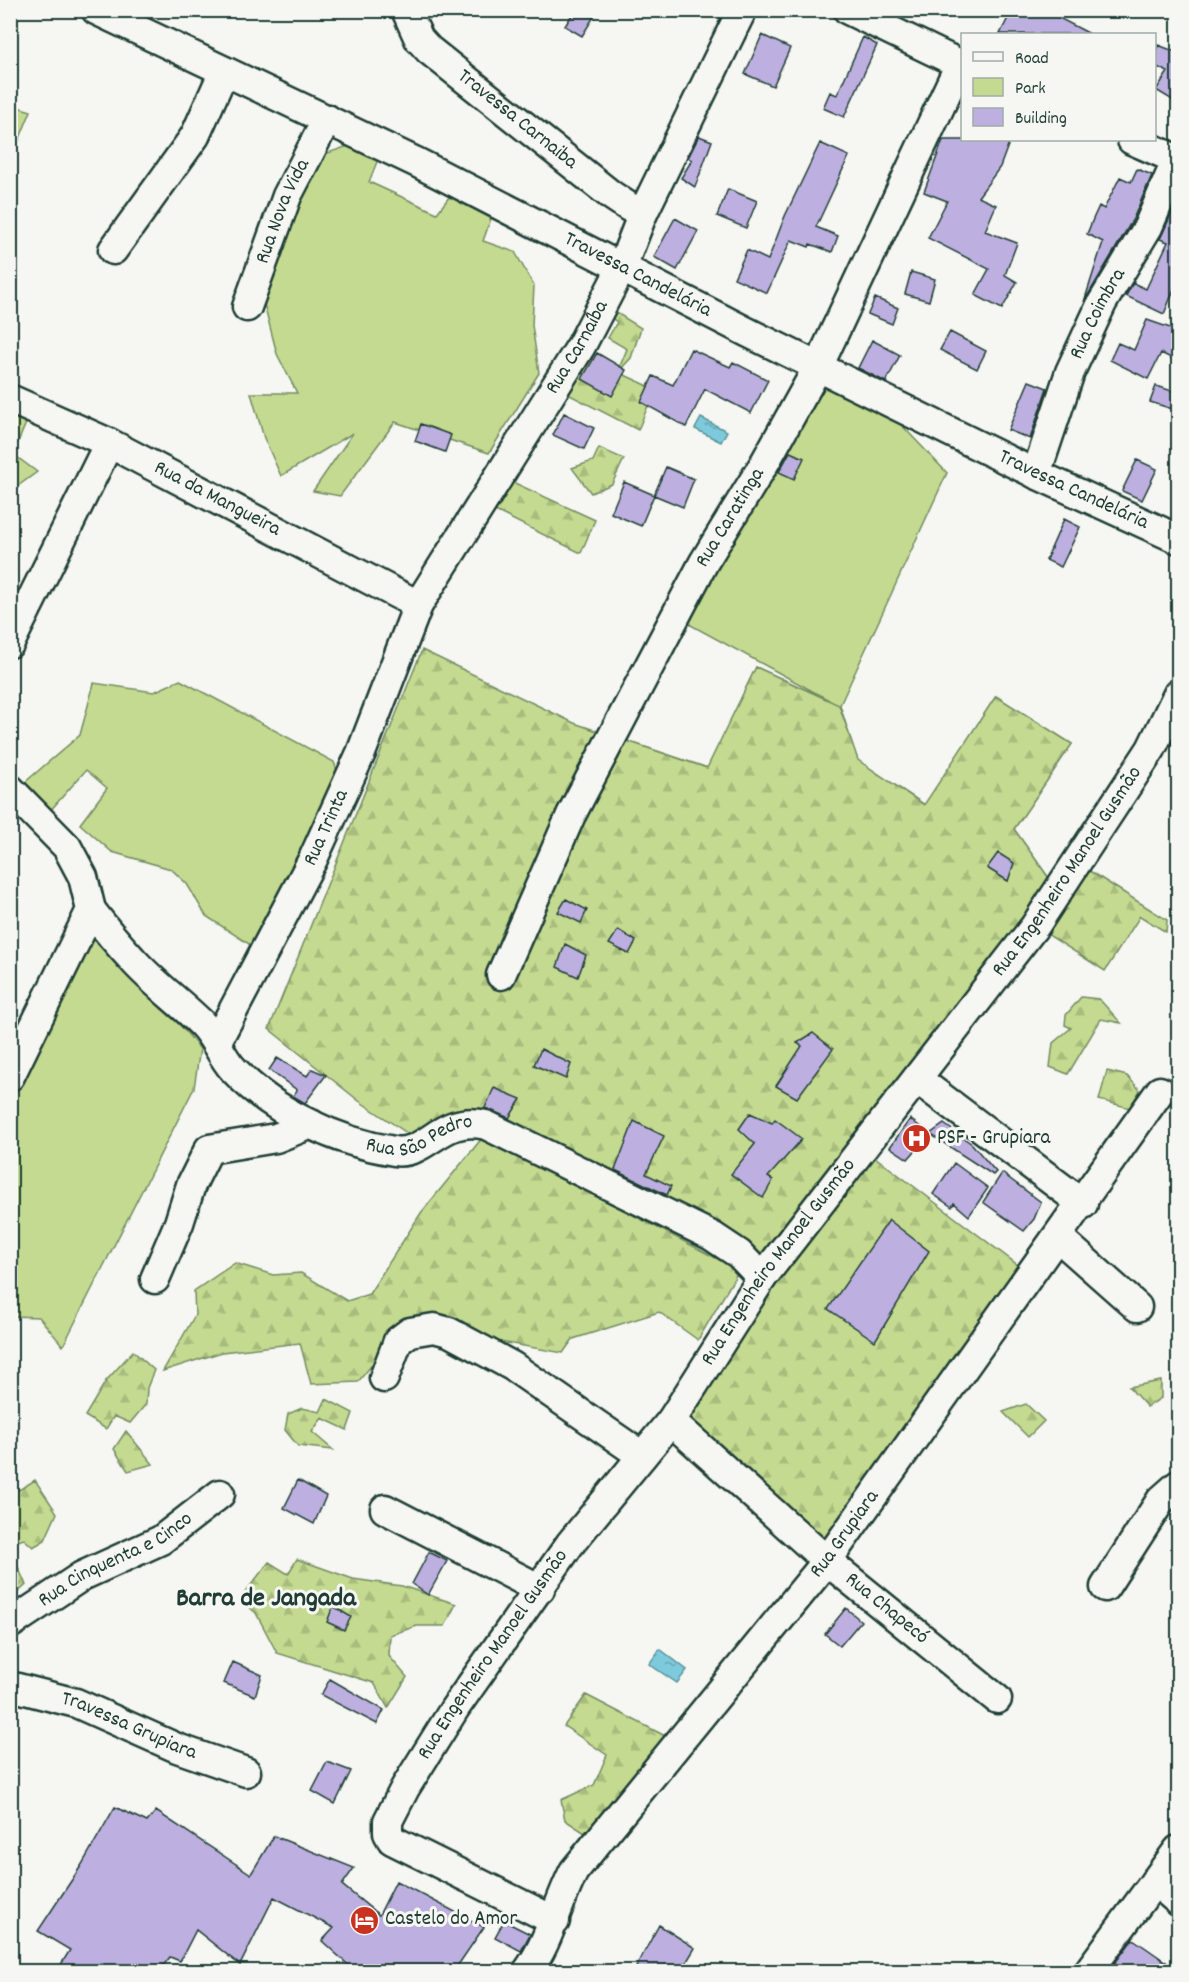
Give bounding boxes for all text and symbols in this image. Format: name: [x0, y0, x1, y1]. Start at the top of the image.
legend: [961, 33, 1156, 141]
text: Road: [1015, 47, 1049, 72]
street label: Travessa Carnaiba: [450, 63, 585, 178]
text: Park: [1015, 77, 1046, 102]
text: Building: [1015, 107, 1067, 132]
street label: Rua Nova Vida: [249, 153, 319, 268]
street label: Travessa Candelária: [558, 225, 717, 327]
street label: Rua Coimbra: [1063, 262, 1135, 365]
street label: Rua Carnaíba: [539, 294, 618, 401]
street label: Travessa Candelária: [993, 443, 1154, 539]
street label: Rua da Mangueira: [148, 454, 286, 546]
street label: Rua Caratinga: [689, 461, 774, 574]
street label: Rua Engenheiro Manoel Gusmão: [985, 761, 1150, 984]
street label: Rua Trinta: [297, 784, 358, 872]
street label: Rua São Pedro: [362, 1108, 473, 1167]
hospital icon: PSF - Grupiara: [900, 1123, 932, 1155]
place label: PSF - Grupiara: [937, 1124, 1052, 1154]
street label: Rua Engenheiro Manoel Gusmão: [695, 1153, 864, 1372]
street label: Rua Grupiara: [803, 1483, 888, 1585]
street label: Rua Cinquenta e Cinco: [33, 1505, 200, 1616]
street label: Rua Engenheiro Manoel Gusmão: [411, 1544, 576, 1766]
street label: Rua Chapecó: [838, 1566, 935, 1652]
district label: Barra de Jangada: [176, 1580, 357, 1619]
street label: Travessa Grupiara: [58, 1685, 202, 1769]
hotel icon: Castelo do Amor: [348, 1904, 380, 1936]
place label: Castelo do Amor: [385, 1905, 517, 1935]

